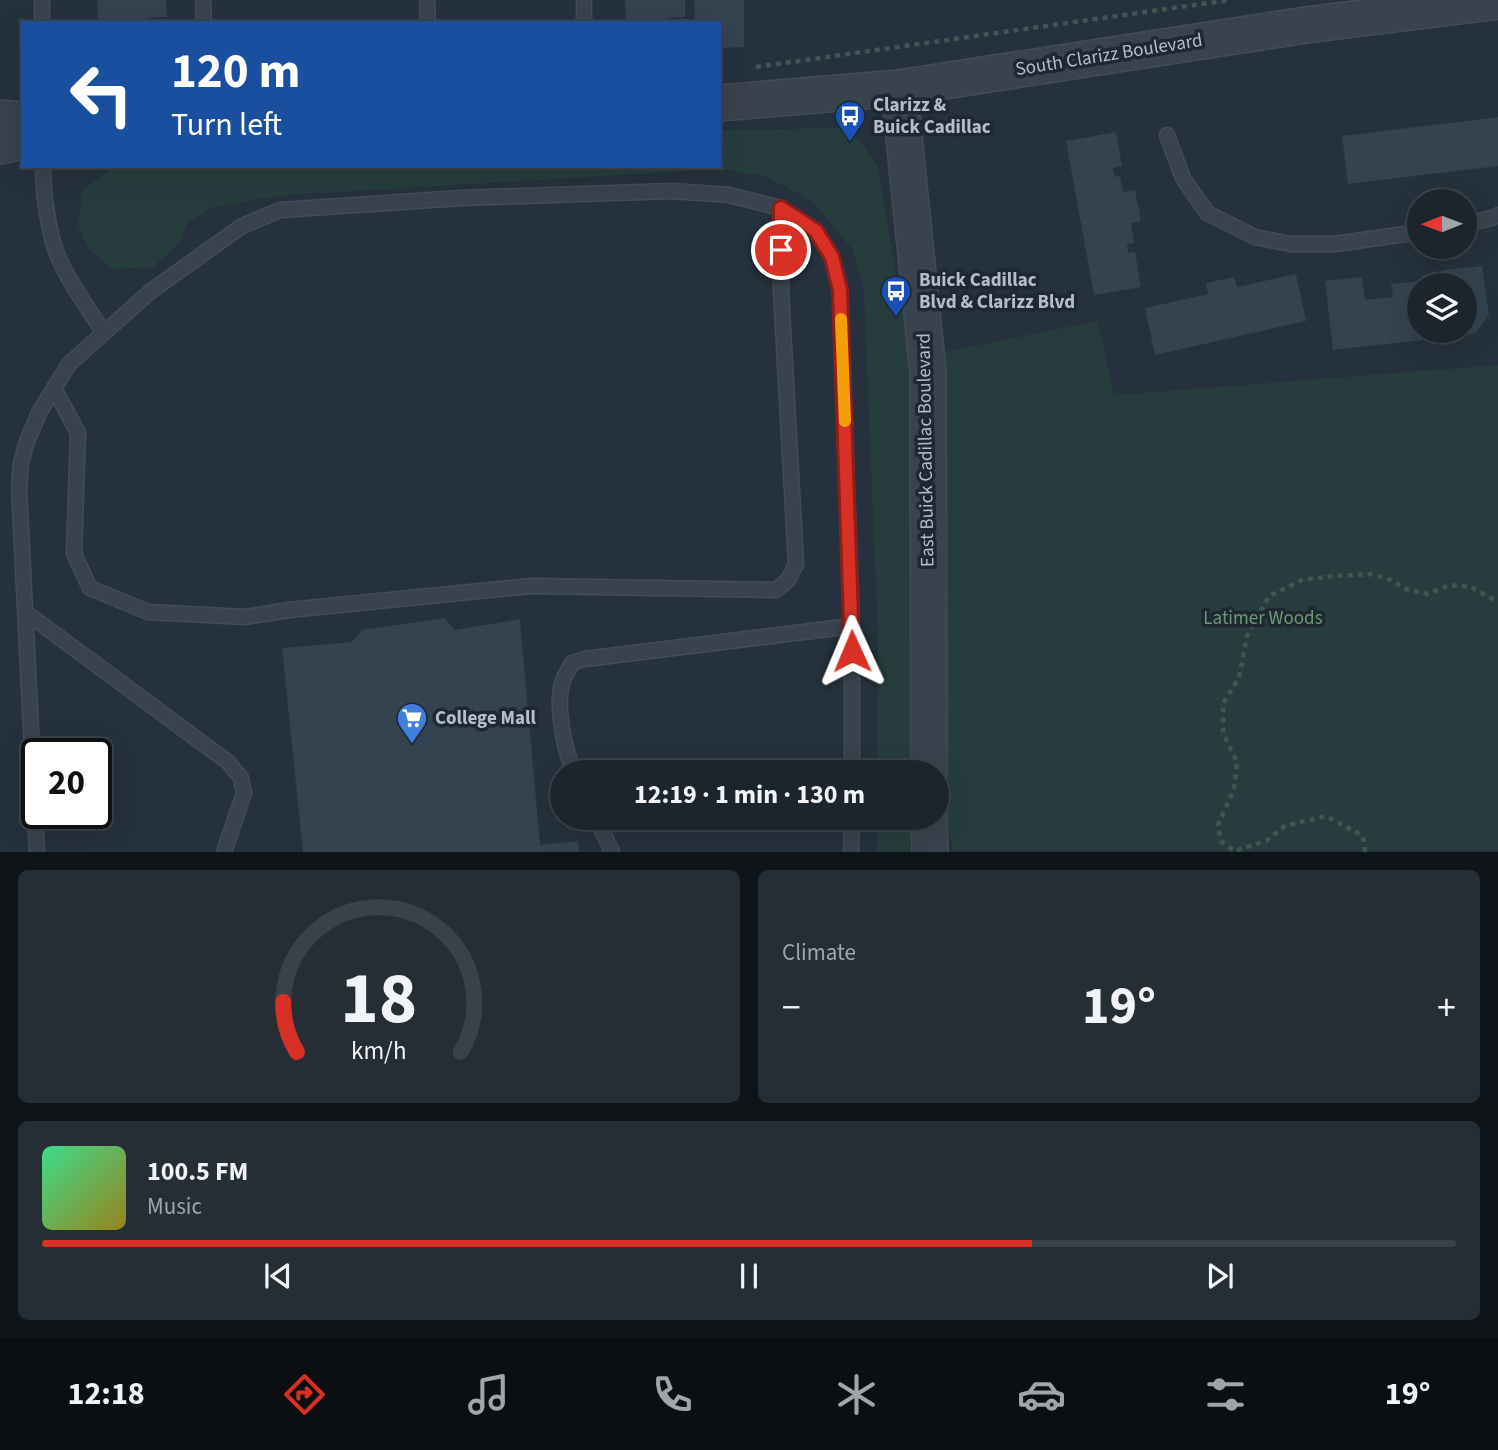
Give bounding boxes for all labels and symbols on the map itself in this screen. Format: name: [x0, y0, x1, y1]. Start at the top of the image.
street label: South Clarizz Boulevard: [1014, 27, 1204, 83]
place label: Clarizz & Buick Cadillac: [873, 92, 991, 141]
bus stop icon: Clarizz & Buick Cadillac: [833, 99, 867, 143]
north arrow: [1407, 189, 1477, 259]
pin: [751, 220, 811, 280]
place label: Buick Cadillac Blvd & Clarizz Blvd: [919, 267, 1075, 316]
bus stop icon: Buick Cadillac Blvd & Clarizz Blvd: [879, 274, 913, 318]
street label: East Buick Cadillac Boulevard: [910, 333, 942, 567]
park label: Latimer Woods: [1203, 605, 1323, 632]
position arrow: [815, 614, 889, 688]
supermarket icon: College Mall: [395, 701, 429, 745]
place label: College Mall: [435, 705, 536, 732]
speed limit sign: 20: [21, 738, 112, 829]

